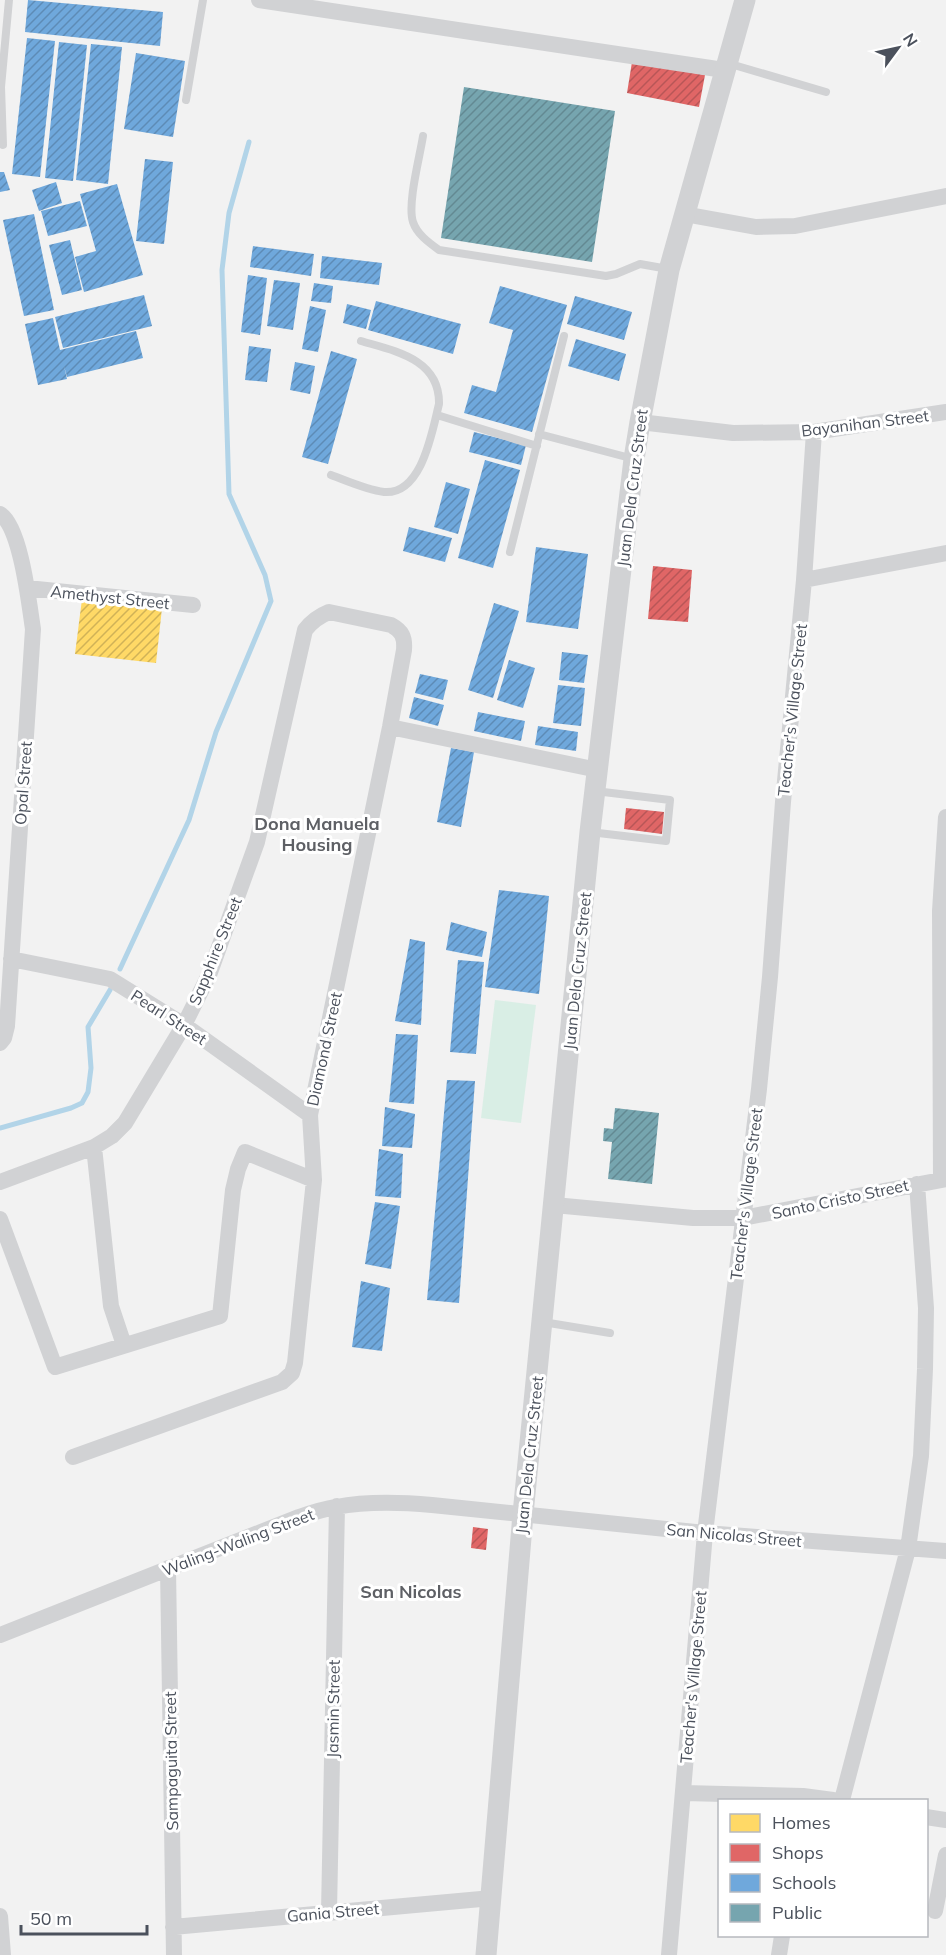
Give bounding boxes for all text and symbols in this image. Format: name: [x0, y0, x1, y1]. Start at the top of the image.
north arrow: [868, 18, 928, 78]
text: N: [899, 29, 922, 50]
street label: Bayanihan Street: [800, 405, 930, 441]
street label: Juan Dela Cruz Street: [612, 408, 652, 568]
street label: Amethyst Street: [49, 581, 171, 613]
street label: Teacher's Village Street: [773, 622, 811, 797]
street label: Opal Street: [10, 740, 36, 825]
district label: Dona Manuela Housing: [254, 812, 380, 856]
street label: Juan Dela Cruz Street: [559, 891, 595, 1051]
street label: Sapphire Street: [184, 894, 246, 1008]
street label: Pearl Street: [127, 985, 211, 1049]
street label: Diamond Street: [302, 990, 346, 1108]
street label: Teacher's Village Street: [726, 1106, 767, 1281]
street label: Santo Cristo Street: [770, 1175, 911, 1223]
street label: Juan Dela Cruz Street: [511, 1375, 547, 1535]
street label: Waling-Waling Street: [159, 1504, 317, 1580]
street label: San Nicolas Street: [666, 1519, 803, 1551]
district label: San Nicolas: [360, 1580, 462, 1603]
street label: Teacher's Village Street: [675, 1589, 711, 1764]
street label: Jasmin Street: [322, 1659, 344, 1758]
street label: Sampaguita Street: [160, 1691, 182, 1831]
legend: [718, 1799, 928, 1937]
text: Homes: [772, 1811, 831, 1834]
text: Shops: [772, 1841, 824, 1864]
text: Schools: [772, 1871, 837, 1894]
scale bar: [21, 1898, 147, 1936]
street label: Gania Street: [286, 1898, 380, 1926]
text: Public: [772, 1901, 822, 1924]
text: 50 m: [30, 1907, 72, 1930]

